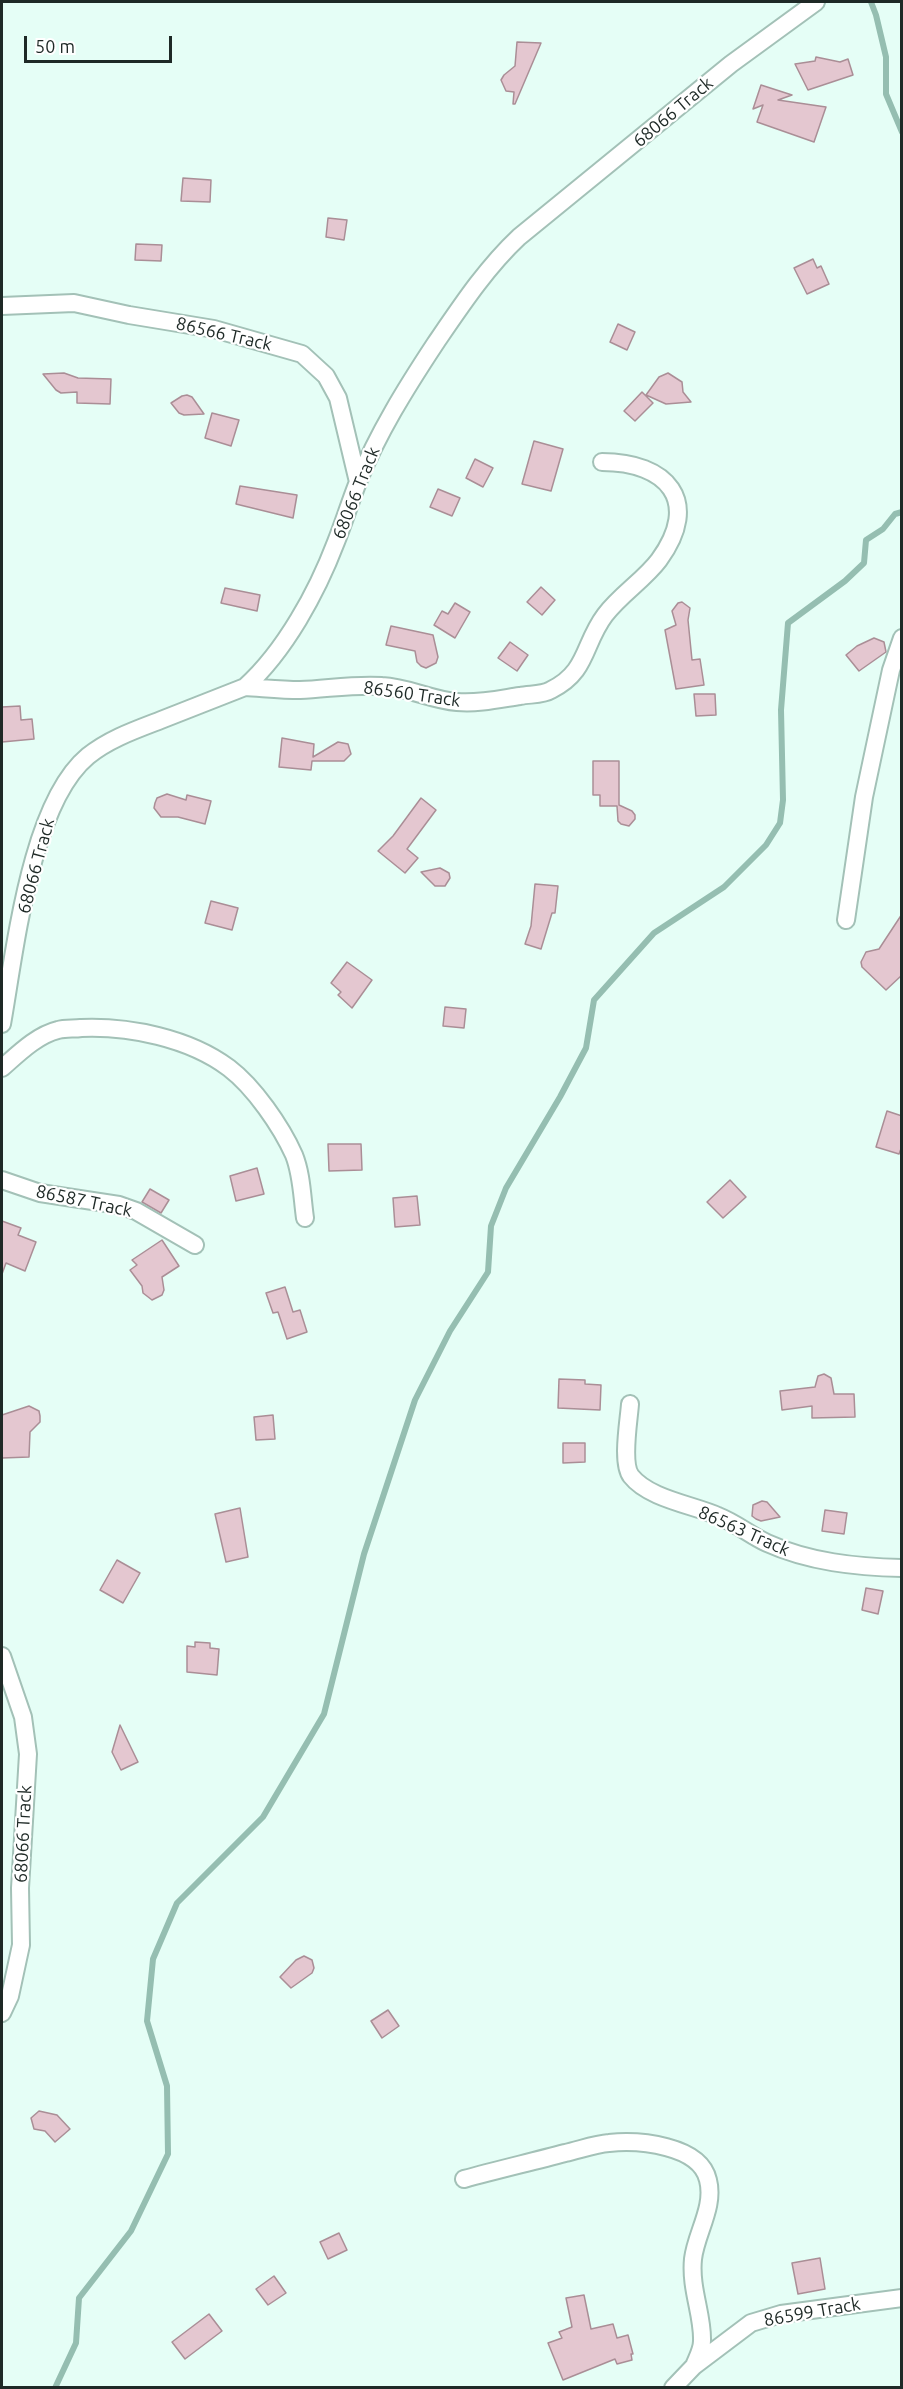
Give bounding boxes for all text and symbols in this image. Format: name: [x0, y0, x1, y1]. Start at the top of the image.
scale bar: [27, 24, 176, 62]
text: 50 m: [35, 36, 75, 56]
street label: 68066 Track: [629, 72, 717, 152]
street label: 86566 Track: [174, 312, 274, 356]
street label: 68066 Track: [328, 444, 384, 542]
street label: 86560 Track: [362, 676, 462, 712]
street label: 68066 Track: [13, 816, 59, 916]
street label: 86587 Track: [34, 1180, 134, 1222]
street label: 86563 Track: [695, 1501, 793, 1561]
street label: 68066 Track: [10, 1785, 36, 1883]
street label: 86599 Track: [762, 2293, 862, 2331]

